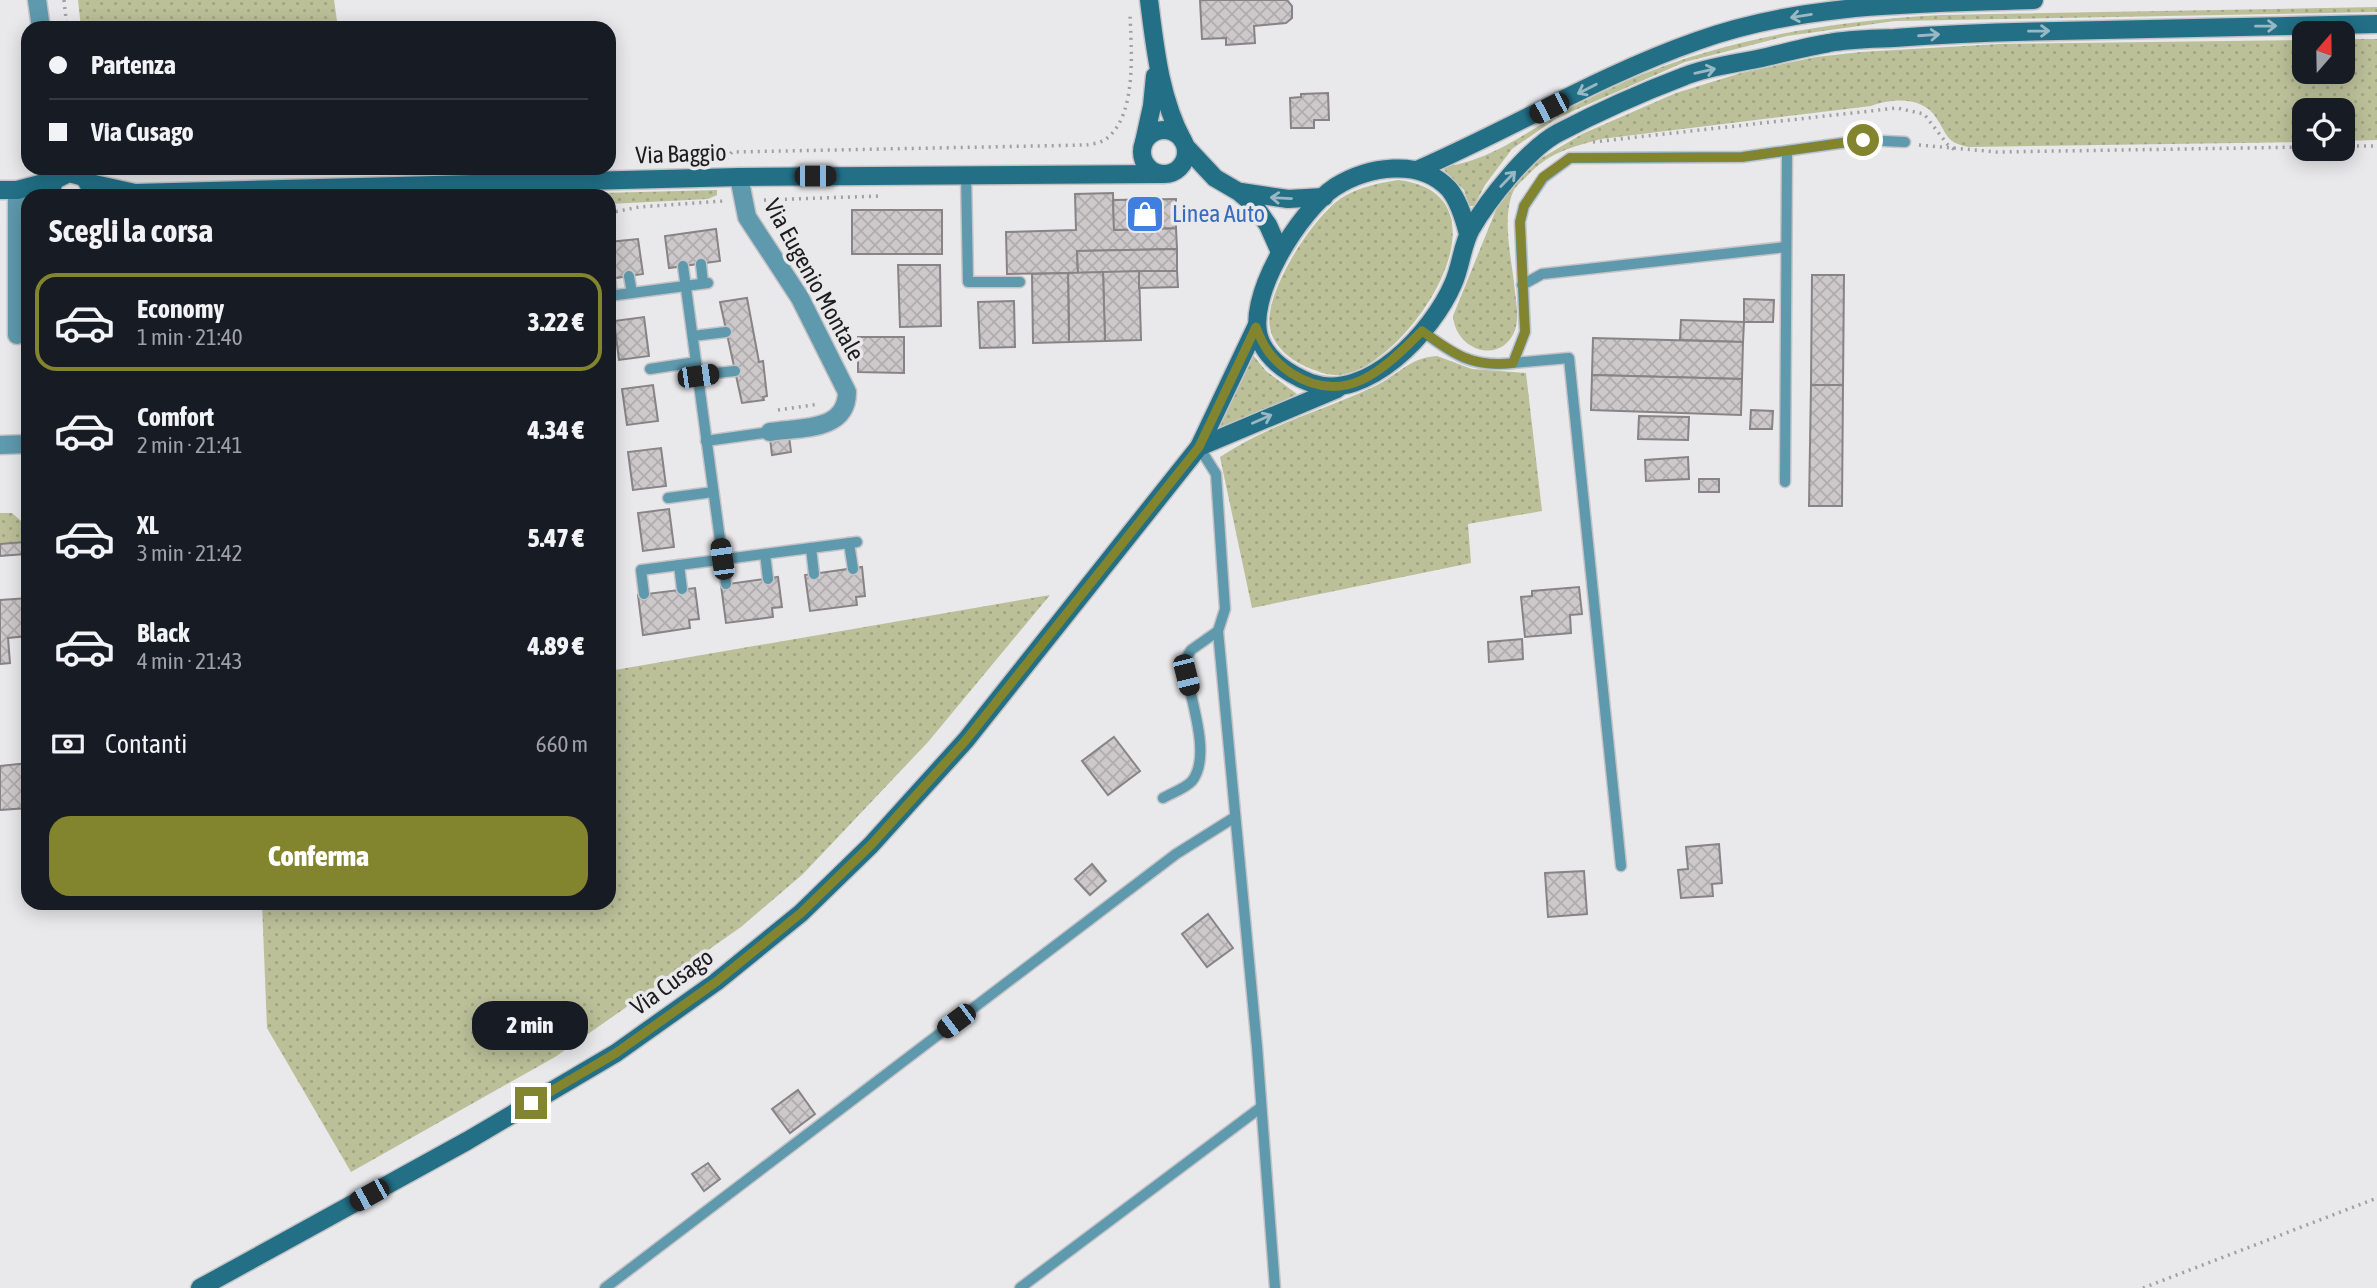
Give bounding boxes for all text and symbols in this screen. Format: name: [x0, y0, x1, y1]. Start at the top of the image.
one-way arrow: [1790, 10, 1813, 23]
one-way arrow: [2255, 20, 2278, 33]
north arrow: [2292, 21, 2356, 84]
map controls: [2292, 21, 2355, 161]
one-way arrow: [2027, 24, 2050, 38]
one-way arrow: [1917, 29, 1940, 42]
text: Partenza: [91, 50, 176, 80]
one-way arrow: [1693, 63, 1715, 76]
one-way arrow: [1577, 83, 1598, 97]
car: [1526, 89, 1573, 127]
button: locate: [2292, 98, 2355, 161]
text: Via Cusago: [91, 117, 194, 147]
route start: [1847, 124, 1879, 156]
street label: Via Baggio: [635, 138, 727, 169]
car: [795, 166, 837, 187]
one-way arrow: [1500, 170, 1517, 187]
one-way arrow: [1270, 192, 1293, 205]
shop icon: Linea Auto: [1124, 193, 1166, 235]
street label: Via Eugenio Montale: [759, 194, 870, 365]
place label: Linea Auto: [1172, 200, 1265, 227]
text: Scegli la corsa: [49, 212, 213, 249]
icon: car: [53, 291, 116, 354]
text: Economy: [137, 294, 224, 324]
text: 3.22 €: [527, 307, 584, 337]
text: 1 min · 21:40: [137, 324, 243, 350]
car: [676, 363, 721, 389]
icon: car: [53, 399, 116, 462]
text: Comfort: [137, 402, 214, 432]
one-way arrow: [1250, 412, 1272, 425]
text: 4.34 €: [527, 415, 584, 445]
text: 2 min · 21:41: [137, 432, 243, 458]
icon: car: [53, 507, 116, 570]
text: XL: [137, 510, 159, 540]
text: 5.47 €: [527, 523, 584, 553]
car: [709, 537, 736, 581]
text: 3 min · 21:42: [137, 540, 243, 566]
icon: car: [53, 615, 116, 678]
text: Black: [137, 618, 189, 648]
text: 4.89 €: [527, 631, 584, 661]
text: 4 min · 21:43: [137, 648, 243, 674]
car: [1171, 652, 1202, 698]
icon: cash: [49, 725, 87, 763]
text: Contanti: [105, 729, 187, 759]
text: 660 m: [536, 731, 588, 757]
button: Conferma: [49, 816, 588, 896]
street label: Via Cusago: [625, 943, 718, 1020]
car: [933, 1000, 980, 1042]
callout: 2 min: [473, 1002, 589, 1050]
text: 2 min: [507, 1012, 553, 1038]
route end: [515, 1087, 547, 1119]
car: [346, 1176, 393, 1214]

